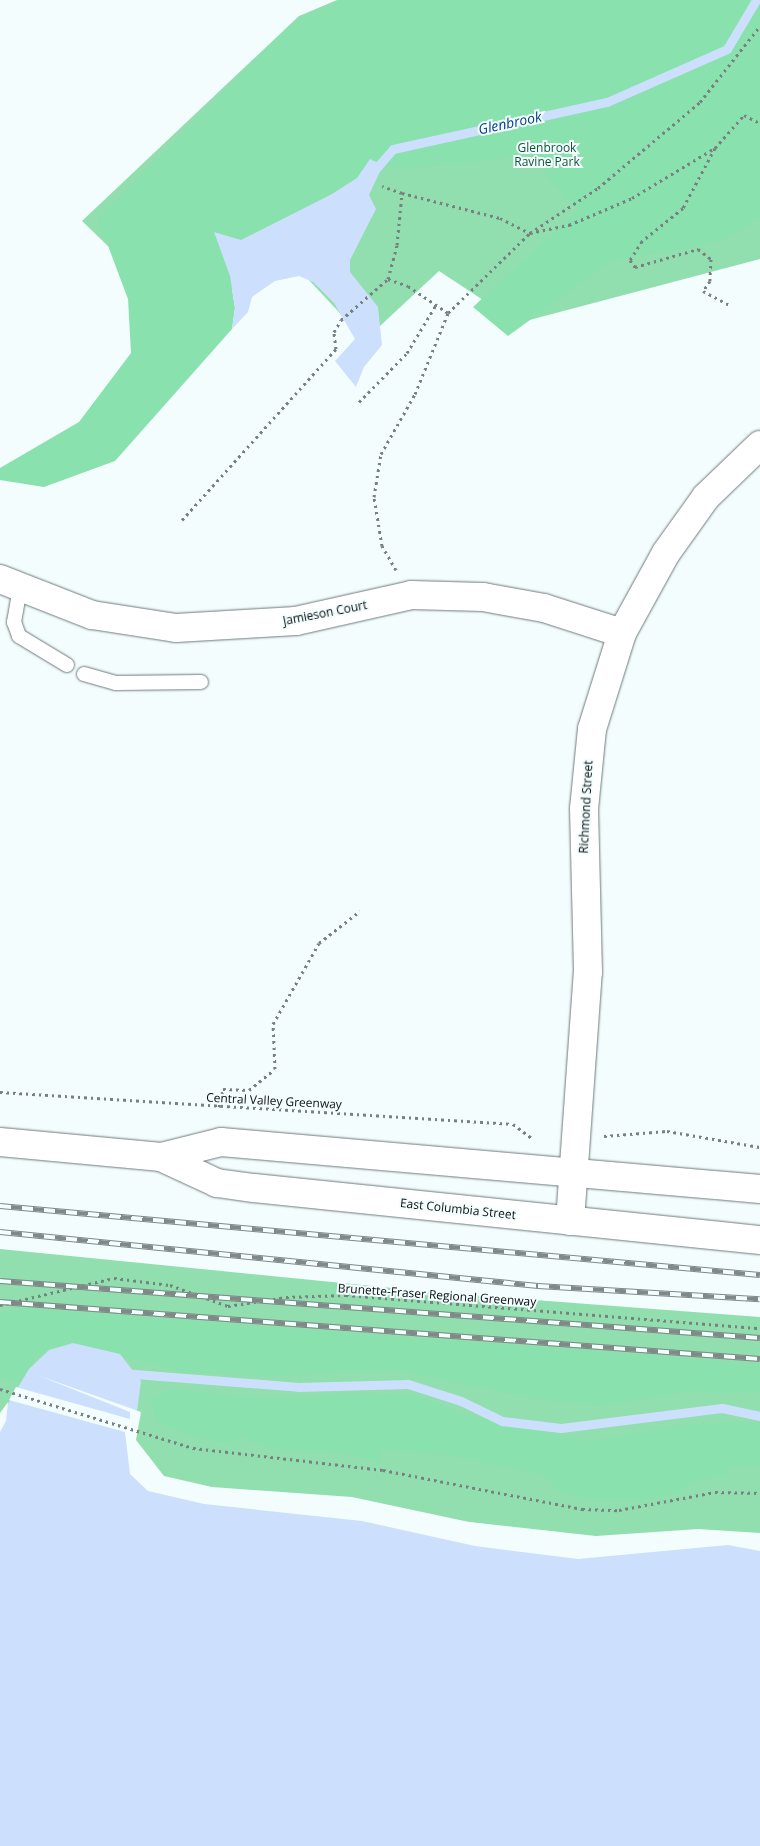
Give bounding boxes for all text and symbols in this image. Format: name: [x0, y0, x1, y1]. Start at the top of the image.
water label: Glenbrook: [477, 108, 543, 138]
park label: Glenbrook Ravine Park: [514, 141, 580, 169]
street label: Jamieson Court: [282, 598, 368, 628]
street label: Richmond Street: [576, 760, 596, 854]
street label: Central Valley Greenway: [206, 1090, 342, 1112]
street label: East Columbia Street: [399, 1196, 517, 1222]
street label: Brunette-Fraser Regional Greenway: [337, 1281, 537, 1309]

